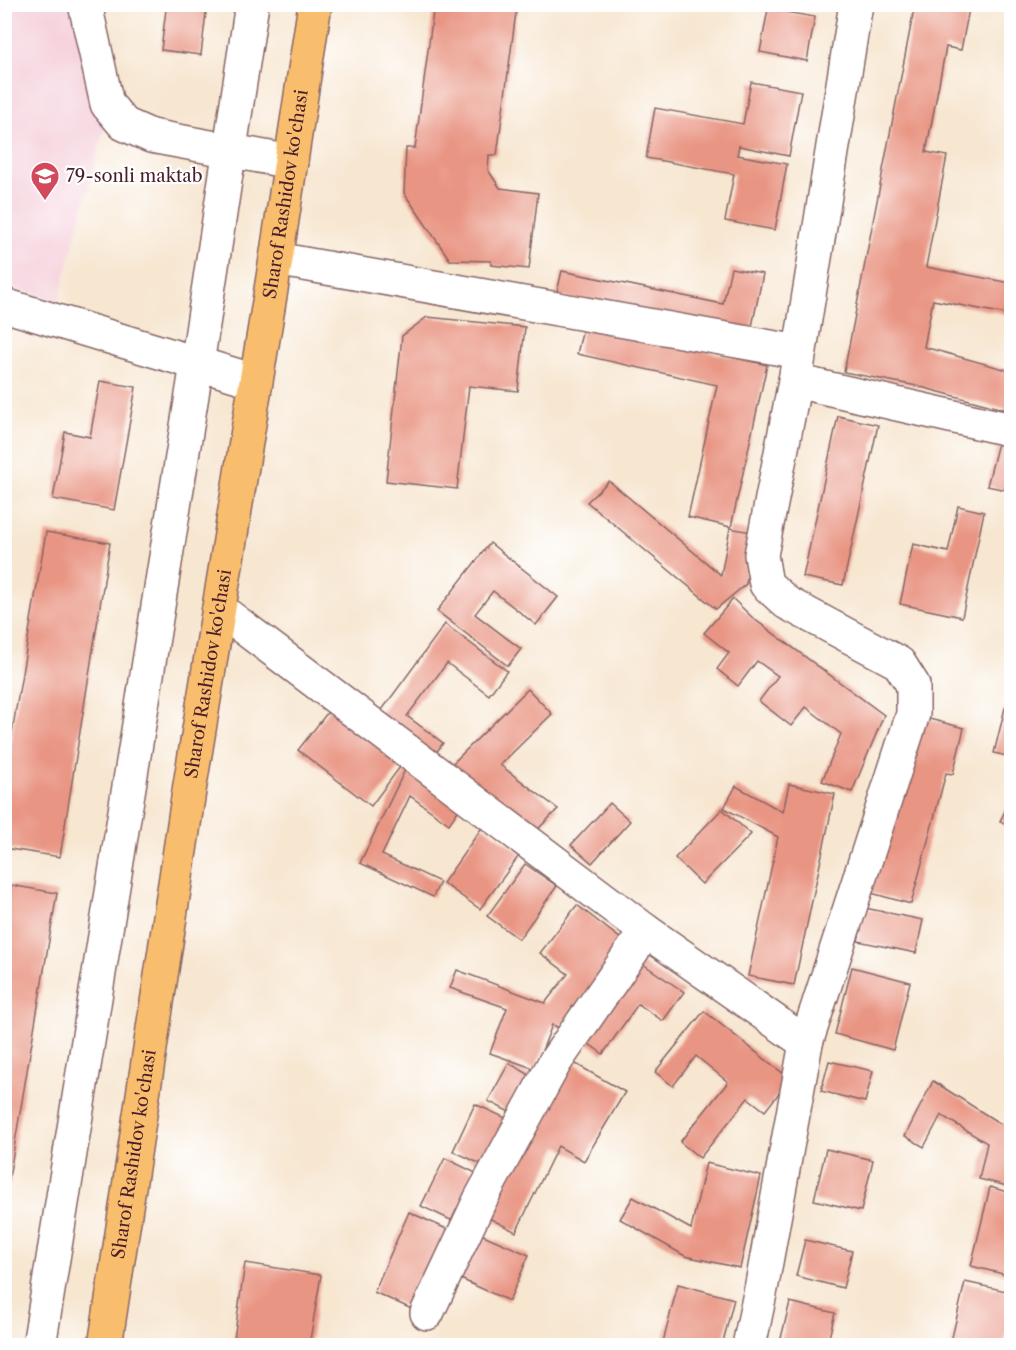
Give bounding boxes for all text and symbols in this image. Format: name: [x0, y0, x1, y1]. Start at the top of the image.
street label: Sharof Rashidov ko'chasi: [259, 87, 313, 300]
school or university icon: 79-sonli maktab: [29, 160, 61, 202]
place label: 79-sonli maktab: [66, 165, 203, 187]
street label: Sharof Rashidov ko'chasi: [180, 567, 236, 780]
street label: Sharof Rashidov ko'chasi: [107, 1047, 161, 1260]

